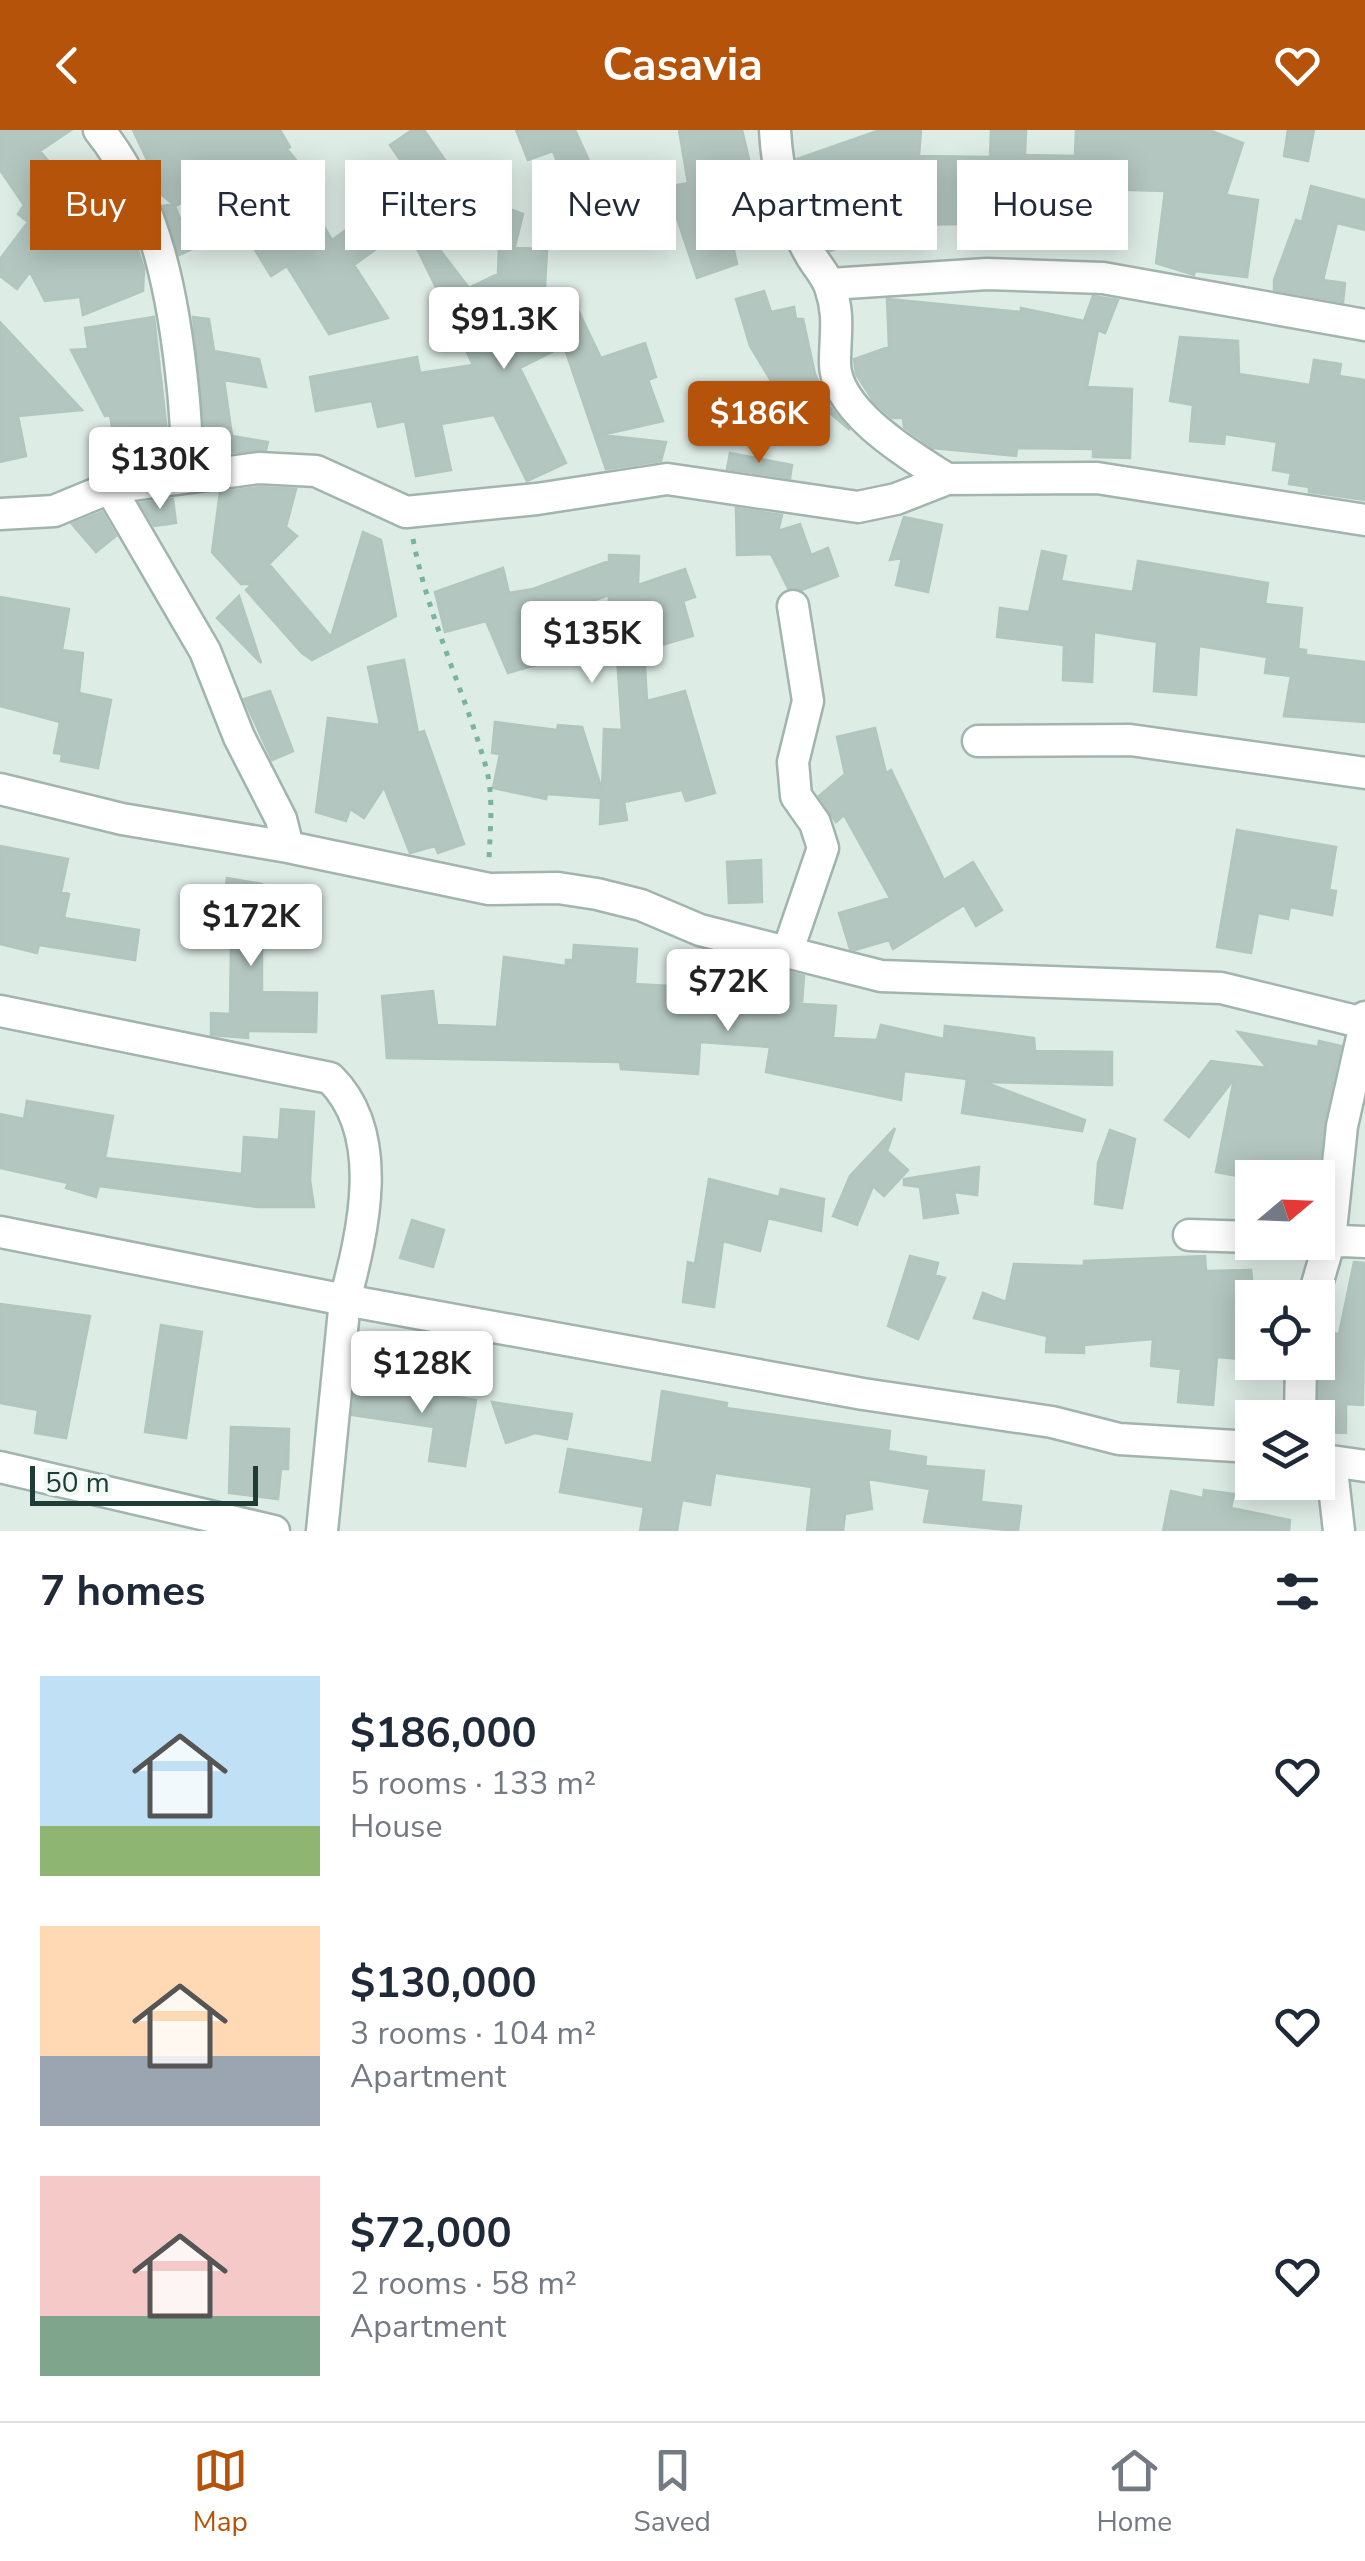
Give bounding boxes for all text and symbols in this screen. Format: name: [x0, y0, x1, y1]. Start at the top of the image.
text: Casavia: [602, 35, 763, 96]
icon: back: [40, 38, 95, 93]
icon: heart: [1270, 38, 1325, 93]
chip: Buy: [30, 160, 161, 250]
chip: Rent: [181, 160, 325, 250]
chip: Filters: [345, 160, 512, 250]
chip: New: [532, 160, 676, 250]
chip: Apartment: [696, 160, 937, 250]
chip: House: [957, 160, 1128, 250]
pin: $91.3K: [423, 287, 585, 372]
text: $91.3K: [451, 298, 557, 341]
pin: $186K: [689, 381, 829, 466]
text: $186K: [710, 392, 808, 435]
pin: $130K: [90, 427, 230, 512]
text: $130K: [111, 438, 209, 481]
pin: $135K: [522, 601, 662, 686]
text: $135K: [543, 612, 641, 655]
pin: $172K: [181, 884, 321, 969]
text: $172K: [202, 895, 300, 938]
pin: $72K: [669, 949, 787, 1034]
text: $72K: [689, 960, 767, 1003]
north arrow: [1235, 1160, 1335, 1260]
map controls: [1235, 1160, 1335, 1500]
button: locate: [1235, 1280, 1335, 1380]
pin: $128K: [352, 1331, 492, 1416]
text: $128K: [373, 1342, 471, 1385]
button: layers: [1235, 1400, 1335, 1500]
scale bar: [30, 1461, 258, 1506]
text: 50 m: [45, 1464, 110, 1502]
text: 7 homes: [40, 1563, 205, 1620]
icon: filters: [1270, 1564, 1325, 1619]
text: $186,000: [350, 1705, 537, 1762]
icon: home: [120, 1716, 240, 1836]
icon: heart: [1270, 1749, 1325, 1804]
text: 5 rooms · 133 m²: [350, 1762, 596, 1805]
text: House: [350, 1805, 443, 1848]
text: $130,000: [350, 1955, 537, 2012]
icon: home: [120, 1966, 240, 2086]
icon: heart: [1270, 1999, 1325, 2054]
text: 3 rooms · 104 m²: [350, 2012, 596, 2055]
text: Apartment: [350, 2055, 506, 2098]
text: $72,000: [350, 2205, 512, 2262]
icon: home: [120, 2216, 240, 2336]
icon: heart: [1270, 2249, 1325, 2304]
text: 2 rooms · 58 m²: [350, 2262, 577, 2305]
text: Apartment: [350, 2305, 506, 2348]
tab: Map: [193, 2443, 248, 2541]
tab: Saved: [634, 2443, 711, 2541]
tab: Home: [1096, 2443, 1172, 2541]

